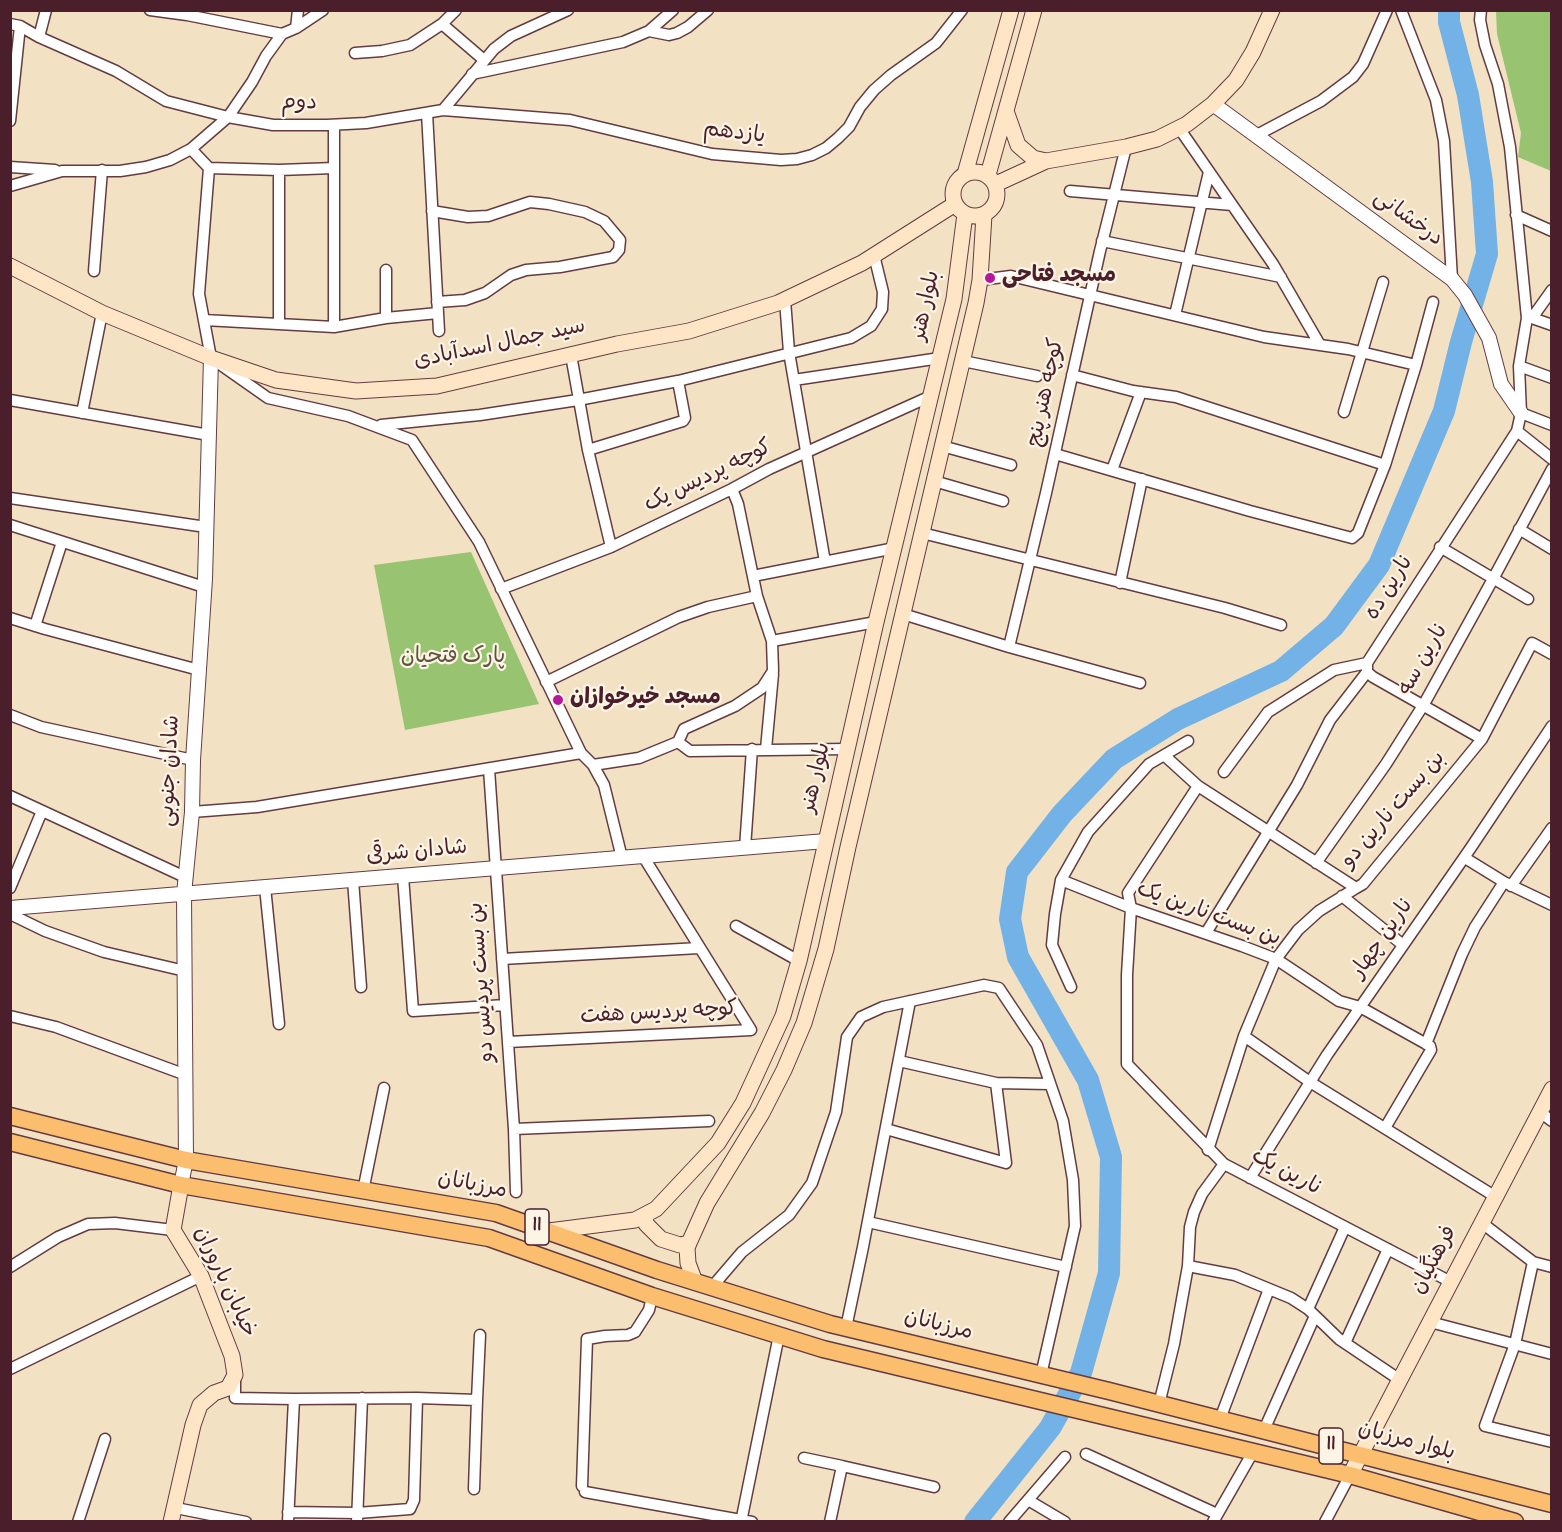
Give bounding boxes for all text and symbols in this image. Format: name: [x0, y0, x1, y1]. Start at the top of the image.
street label: دوم: [281, 91, 317, 119]
street label: یازدهم: [701, 118, 767, 152]
street label: درخشانی: [1367, 186, 1447, 254]
place label: مسجد فتاحی: [1002, 265, 1116, 291]
street label: بلوار هنر: [908, 269, 948, 343]
marker: مسجد فتاحی: [983, 271, 997, 285]
street label: سید جمال اسدآبادی: [412, 315, 588, 377]
street label: کوچه هنر پنج: [1024, 336, 1072, 450]
street label: کوچه پردیس یک: [641, 436, 777, 520]
street label: نارین ده: [1361, 552, 1421, 626]
street label: نارین سه: [1394, 621, 1456, 701]
park label: پارک فتحیان: [401, 646, 505, 672]
place label: مسجد خیرخوازان: [570, 687, 721, 713]
marker: مسجد خیرخوازان: [551, 693, 565, 707]
street label: شادان جنوبی: [156, 714, 188, 828]
street label: بلوار هنر: [797, 740, 839, 816]
street label: بن بست نارین دو: [1337, 747, 1453, 875]
street label: شادان شرقی: [365, 836, 469, 872]
street label: بن بست نارین یک: [1132, 878, 1284, 954]
street label: نارین چهار: [1347, 895, 1421, 985]
street label: بن بست پردیس دو: [465, 901, 503, 1063]
street label: کوچه پردیس هفت: [580, 998, 738, 1032]
street label: نارین یک: [1246, 1145, 1324, 1203]
street label: مرزبانان: [435, 1167, 509, 1207]
road number: 11: [525, 1209, 549, 1245]
street label: فرهنگیان: [1407, 1222, 1465, 1300]
street label: خیابان باروران: [186, 1223, 260, 1343]
street label: مرزبانان: [901, 1306, 975, 1348]
street label: بلوار مرزبان: [1355, 1417, 1457, 1469]
road number: 11: [1319, 1428, 1343, 1464]

